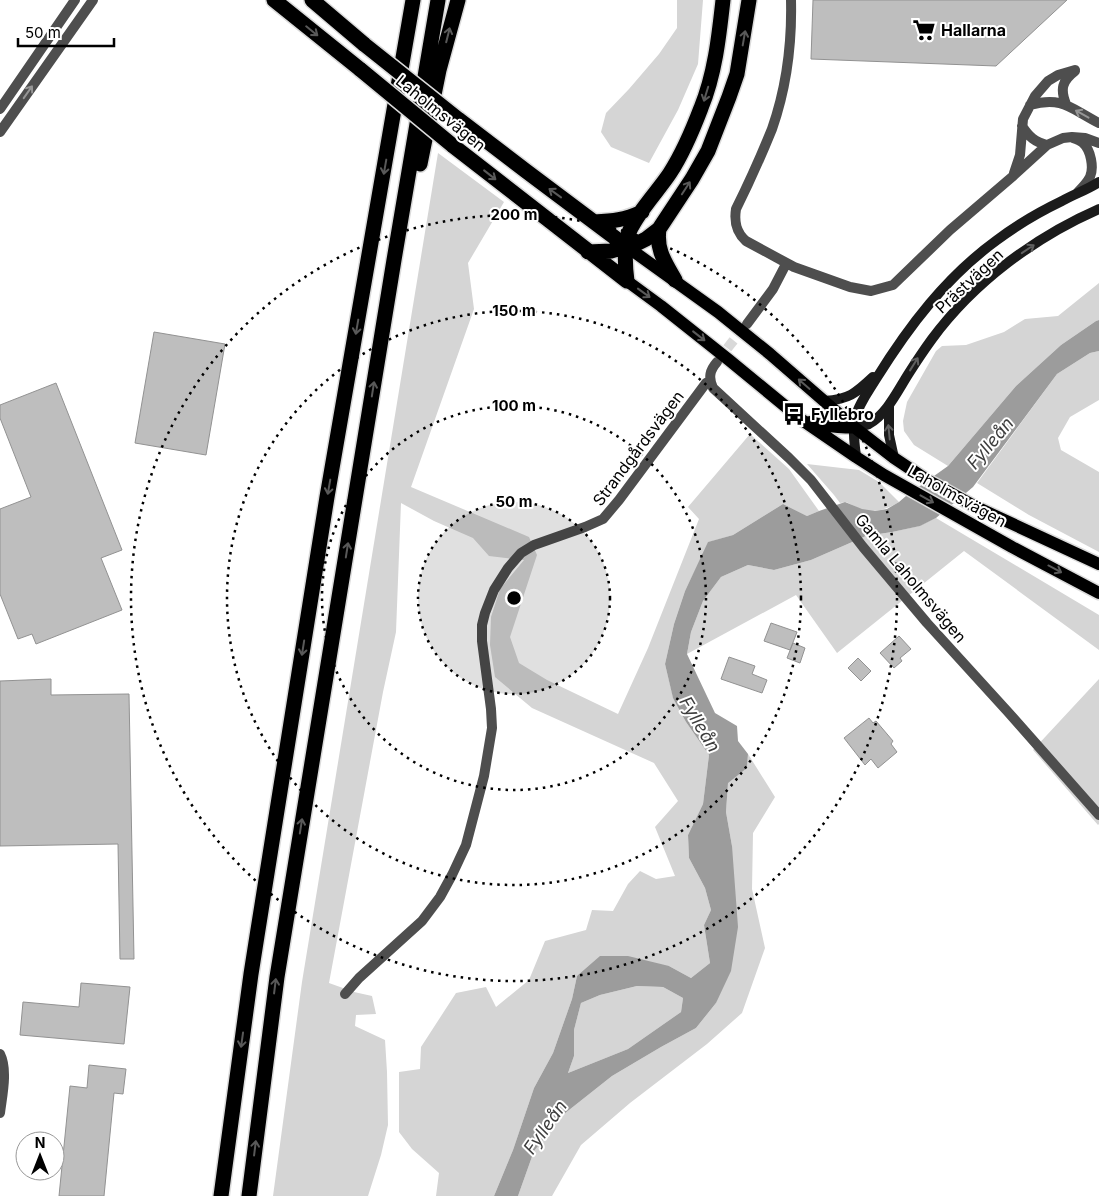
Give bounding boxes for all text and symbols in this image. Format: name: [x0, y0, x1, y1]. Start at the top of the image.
scale bar: [18, 15, 114, 47]
supermarket icon: Hallarna: [911, 17, 937, 43]
place label: Hallarna: [941, 20, 1006, 40]
text: 50 m: [25, 23, 61, 42]
one-way arrow: [305, 25, 318, 36]
one-way arrow: [444, 27, 453, 43]
one-way arrow: [739, 30, 749, 46]
street label: Laholmsvägen: [392, 71, 490, 155]
one-way arrow: [23, 85, 33, 99]
one-way arrow: [700, 86, 710, 102]
one-way arrow: [1075, 109, 1090, 119]
one-way arrow: [379, 159, 389, 175]
one-way arrow: [483, 169, 496, 180]
one-way arrow: [681, 181, 691, 195]
one-way arrow: [548, 188, 562, 198]
text: 200 m: [491, 205, 537, 224]
street label: Prästvägen: [931, 244, 1007, 318]
one-way arrow: [1020, 244, 1034, 254]
one-way arrow: [637, 288, 651, 298]
text: 150 m: [492, 301, 536, 320]
one-way arrow: [351, 319, 361, 335]
one-way arrow: [692, 330, 705, 341]
one-way arrow: [910, 358, 920, 372]
one-way arrow: [798, 378, 811, 389]
one-way arrow: [368, 382, 378, 398]
street label: Strandgårdsvägen: [588, 386, 688, 510]
text: 100 m: [492, 396, 536, 415]
bus stop icon: Fyllebro: [781, 401, 807, 427]
place label: Fyllebro: [811, 404, 874, 424]
water label: Fylleån: [962, 413, 1018, 473]
one-way arrow: [884, 424, 894, 440]
street label: Laholmsvägen: [904, 461, 1010, 531]
one-way arrow: [324, 479, 334, 495]
text: 50 m: [496, 492, 532, 511]
one-way arrow: [919, 494, 934, 504]
street label: Gamla Laholmsvägen: [851, 509, 971, 647]
one-way arrow: [342, 542, 352, 558]
one-way arrow: [1047, 565, 1061, 575]
centre of rings: [505, 589, 523, 607]
one-way arrow: [298, 640, 308, 656]
water label: Fylleån: [675, 692, 725, 756]
one-way arrow: [297, 818, 307, 834]
one-way arrow: [271, 979, 281, 995]
one-way arrow: [237, 1032, 247, 1048]
water label: Fylleån: [519, 1096, 571, 1158]
north arrow: [15, 1131, 65, 1181]
text: N: [35, 1134, 45, 1151]
one-way arrow: [250, 1140, 260, 1156]

